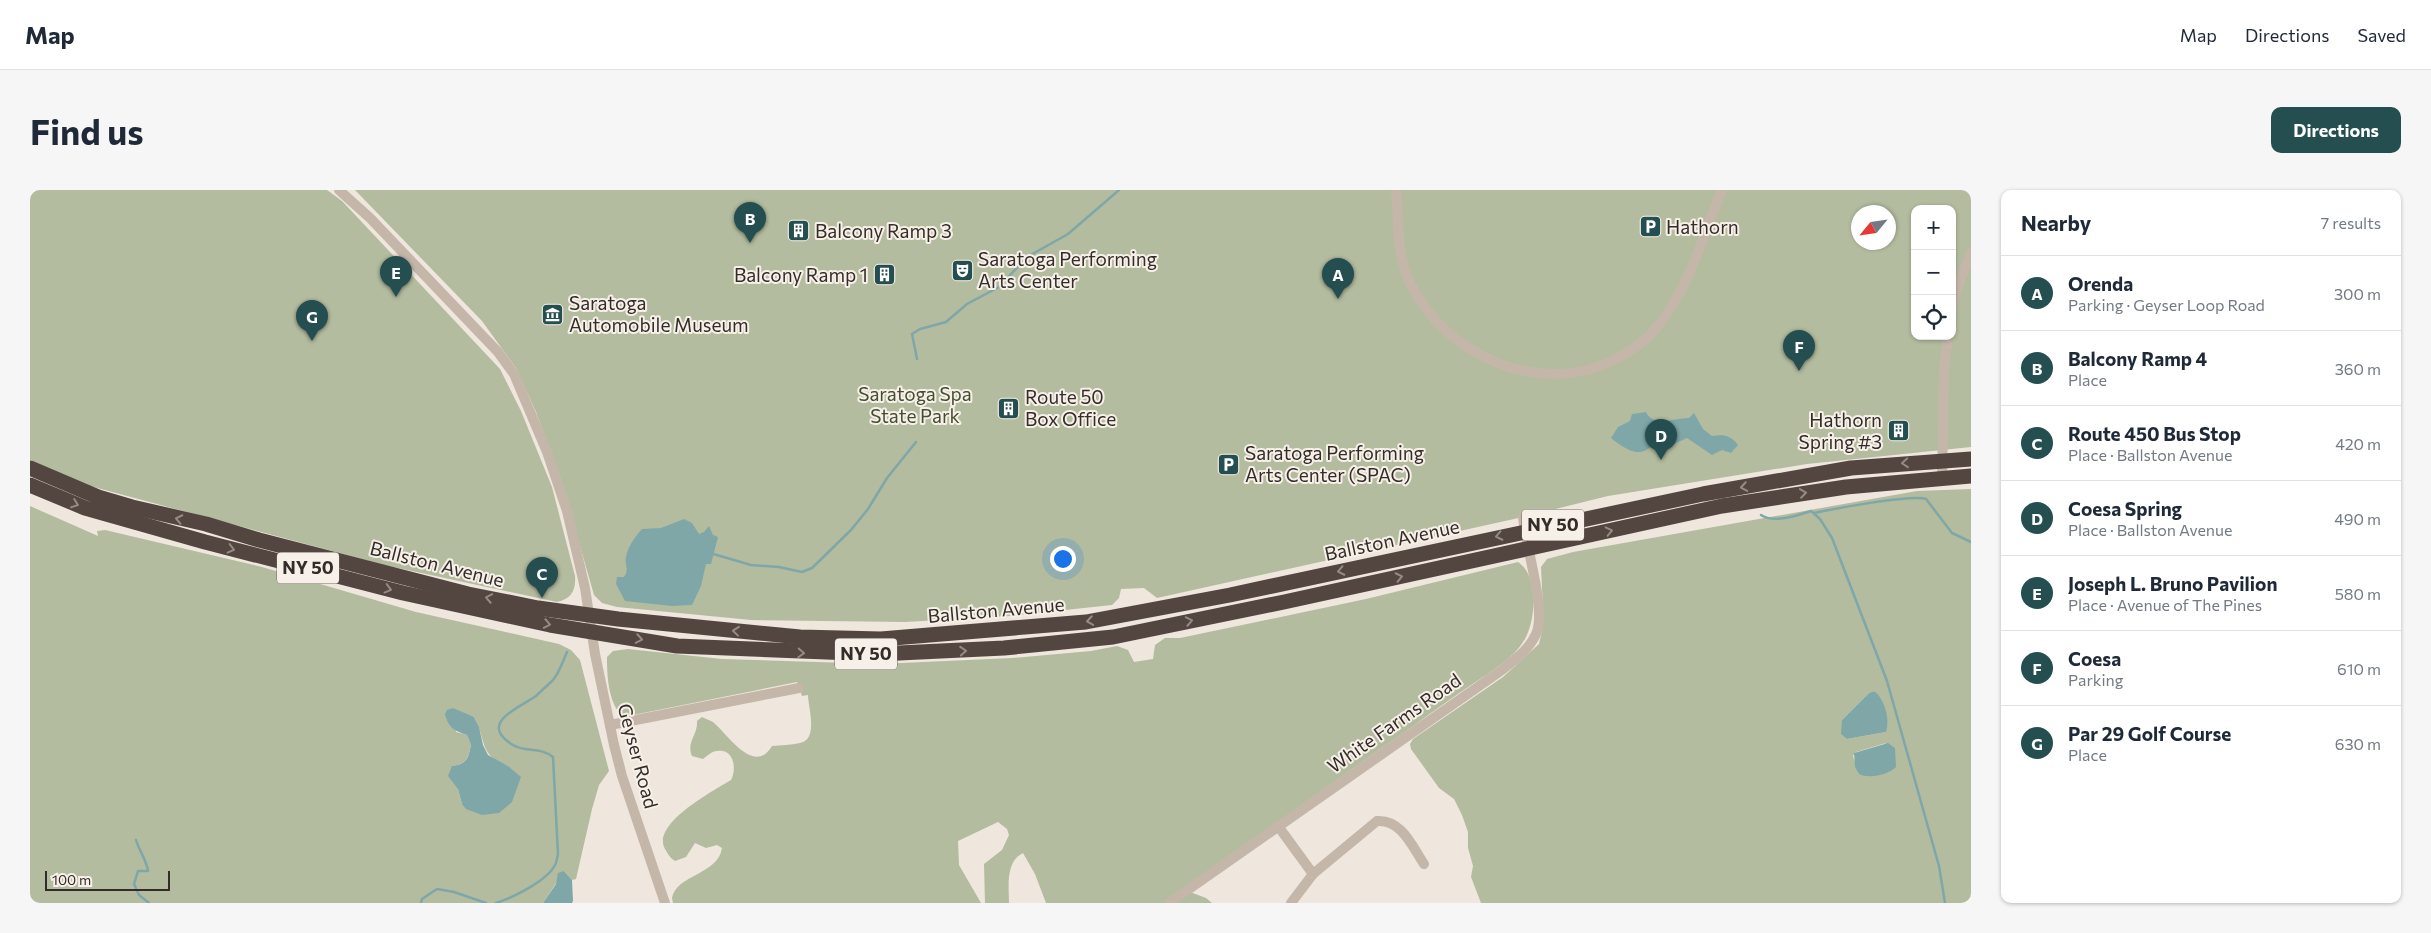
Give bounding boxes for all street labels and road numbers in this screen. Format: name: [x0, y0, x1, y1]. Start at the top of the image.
road number: NY 50: [1522, 510, 1584, 540]
street label: Ballston Avenue: [1322, 514, 1461, 565]
street label: Ballston Avenue: [368, 536, 507, 591]
road number: NY 50: [277, 552, 339, 583]
street label: Ballston Avenue: [927, 592, 1065, 627]
road number: NY 50: [835, 638, 897, 669]
street label: White Farms Road: [1323, 668, 1465, 777]
street label: Geyser Road: [613, 701, 664, 811]

